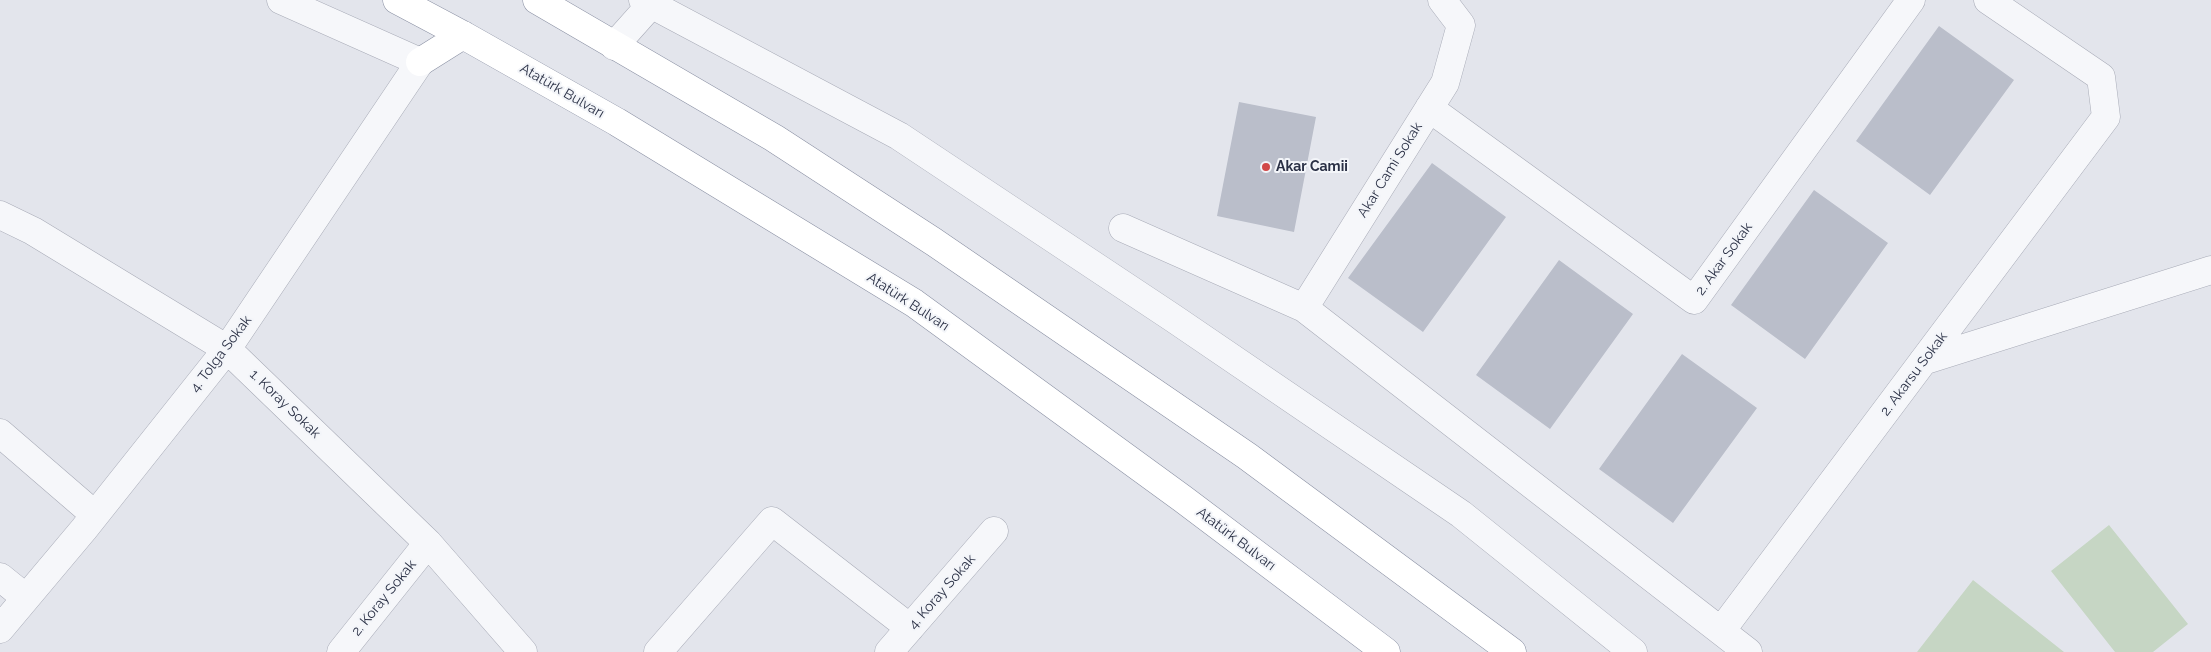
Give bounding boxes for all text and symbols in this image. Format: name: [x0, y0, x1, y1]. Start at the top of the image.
street label: Atatürk Bulvarı: [517, 60, 607, 122]
street label: Akar Cami Sokak: [1354, 119, 1426, 221]
place label: Akar Camii: [1276, 159, 1348, 175]
marker: Akar Camii: [1260, 161, 1272, 173]
street label: 2. Akar Sokak: [1692, 219, 1756, 299]
street label: Atatürk Bulvarı: [864, 269, 952, 335]
street label: 4. Tolga Sokak: [187, 312, 255, 396]
street label: 2. Akarsu Sokak: [1877, 329, 1951, 419]
street label: 1. Koray Sokak: [246, 366, 324, 442]
street label: Atatürk Bulvarı: [1193, 504, 1279, 574]
street label: 4. Koray Sokak: [905, 551, 979, 633]
street label: 2. Koray Sokak: [348, 557, 420, 639]

